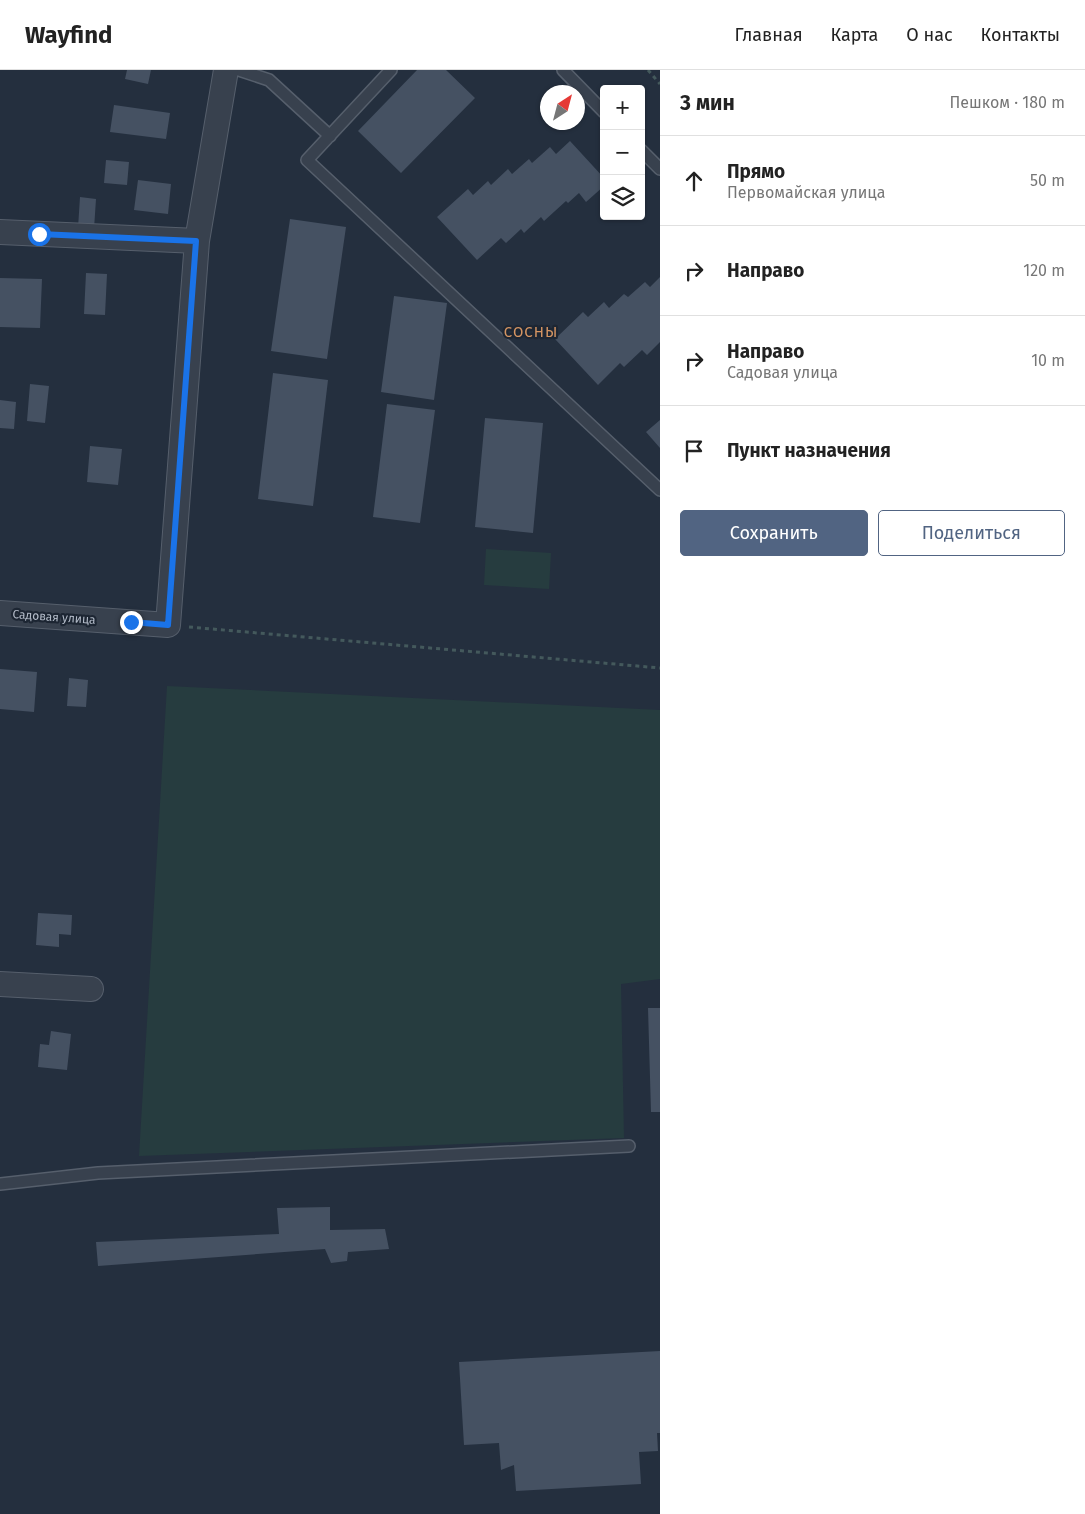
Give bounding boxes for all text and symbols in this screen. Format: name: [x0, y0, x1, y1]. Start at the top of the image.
text: Wayfind: [25, 21, 112, 49]
text: Главная: [735, 24, 803, 46]
text: Карта: [831, 24, 878, 46]
text: О нас: [906, 24, 953, 46]
text: Контакты: [981, 24, 1060, 46]
north arrow: [540, 85, 585, 130]
map controls: [600, 85, 645, 220]
button: +: [600, 85, 645, 130]
text: 3 мин: [680, 90, 735, 116]
text: Пешком · 180 m: [950, 93, 1065, 112]
button: −: [600, 130, 645, 175]
text: Прямо: [727, 160, 785, 183]
icon: ahead: [680, 167, 708, 195]
text: 50 m: [1030, 171, 1065, 190]
button: layers: [600, 175, 645, 220]
text: Первомайская улица: [727, 183, 885, 202]
route start: [28, 223, 51, 246]
icon: right: [680, 257, 708, 285]
text: Направо: [727, 259, 804, 282]
text: 120 m: [1023, 261, 1065, 280]
district label: СОСНЫ: [504, 323, 558, 341]
text: Направо: [727, 340, 804, 363]
icon: right: [680, 347, 708, 375]
text: 10 m: [1031, 351, 1065, 370]
text: Садовая улица: [727, 363, 838, 382]
icon: arrive: [680, 437, 708, 465]
text: Пункт назначения: [727, 439, 891, 462]
button: Сохранить: [680, 510, 868, 556]
button: Поделиться: [878, 510, 1065, 556]
street label: Садовая улица: [12, 607, 96, 627]
route end: [120, 611, 143, 634]

